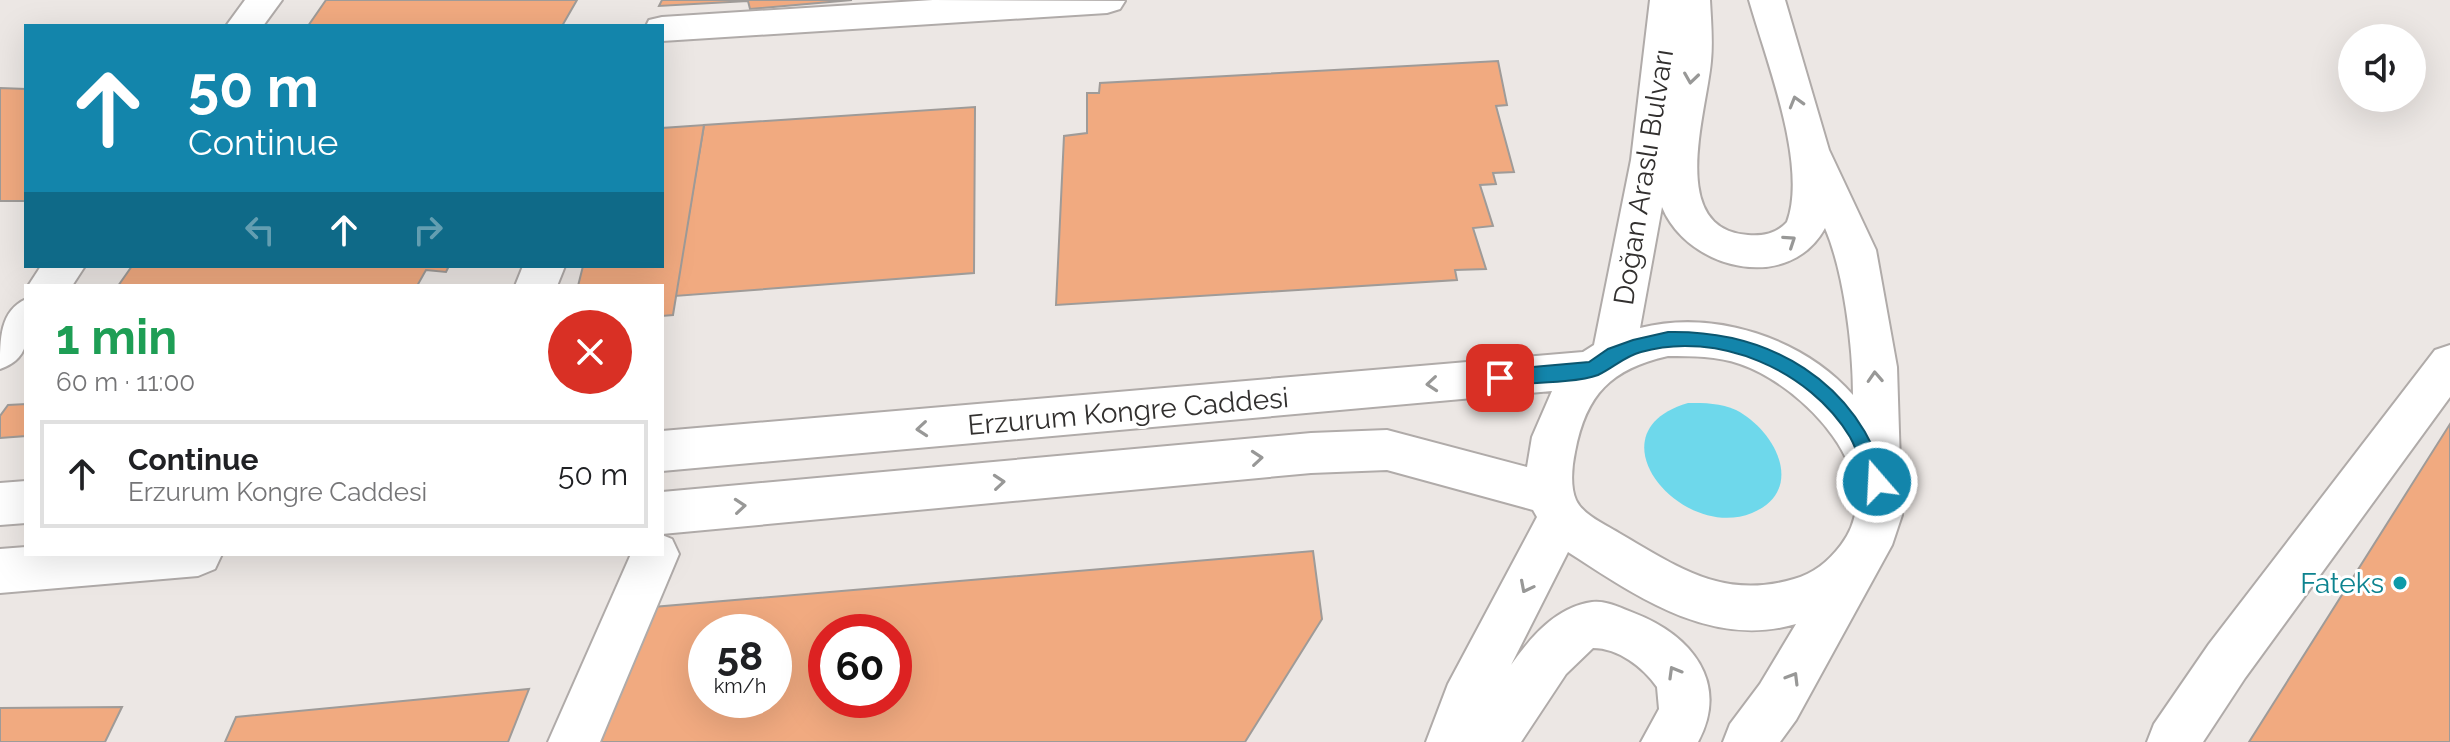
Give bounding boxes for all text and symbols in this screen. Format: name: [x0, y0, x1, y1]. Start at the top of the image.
map controls: [2338, 24, 2426, 112]
button: sound: [2338, 24, 2426, 112]
street label: Doğan Araslı Bulvarı: [1607, 47, 1680, 307]
text: 50 m: [188, 54, 319, 120]
icon: ahead: [56, 56, 160, 160]
one-way arrow: [1683, 71, 1700, 85]
one-way arrow: [1789, 95, 1805, 109]
text: Continue: [188, 121, 338, 163]
icon: left: [238, 208, 282, 252]
icon: ahead: [322, 208, 366, 252]
icon: right: [406, 208, 450, 252]
one-way arrow: [1781, 235, 1795, 250]
text: 1 min: [56, 309, 177, 365]
button: close: [548, 310, 632, 394]
pin: [1466, 344, 1534, 412]
icon: arrive: [1478, 356, 1522, 400]
text: 60 m · 11:00: [56, 367, 195, 397]
one-way arrow: [1867, 370, 1884, 383]
one-way arrow: [1425, 375, 1438, 392]
street label: Erzurum Kongre Caddesi: [966, 381, 1290, 442]
one-way arrow: [915, 420, 928, 437]
position arrow: [1835, 440, 1919, 524]
text: Continue: [128, 442, 259, 477]
one-way arrow: [1251, 450, 1264, 467]
icon: ahead: [60, 452, 104, 496]
text: 50 m: [558, 457, 628, 492]
one-way arrow: [993, 474, 1006, 491]
text: Erzurum Kongre Caddesi: [128, 477, 427, 507]
one-way arrow: [734, 498, 747, 515]
place label: Fateks: [2300, 567, 2384, 600]
marker: Fateks: [2391, 574, 2409, 592]
one-way arrow: [1520, 579, 1535, 593]
speed limit sign: 60: [808, 614, 912, 718]
text: 58: [717, 632, 763, 679]
one-way arrow: [1668, 666, 1684, 681]
one-way arrow: [1783, 672, 1799, 687]
text: km/h: [714, 674, 766, 698]

